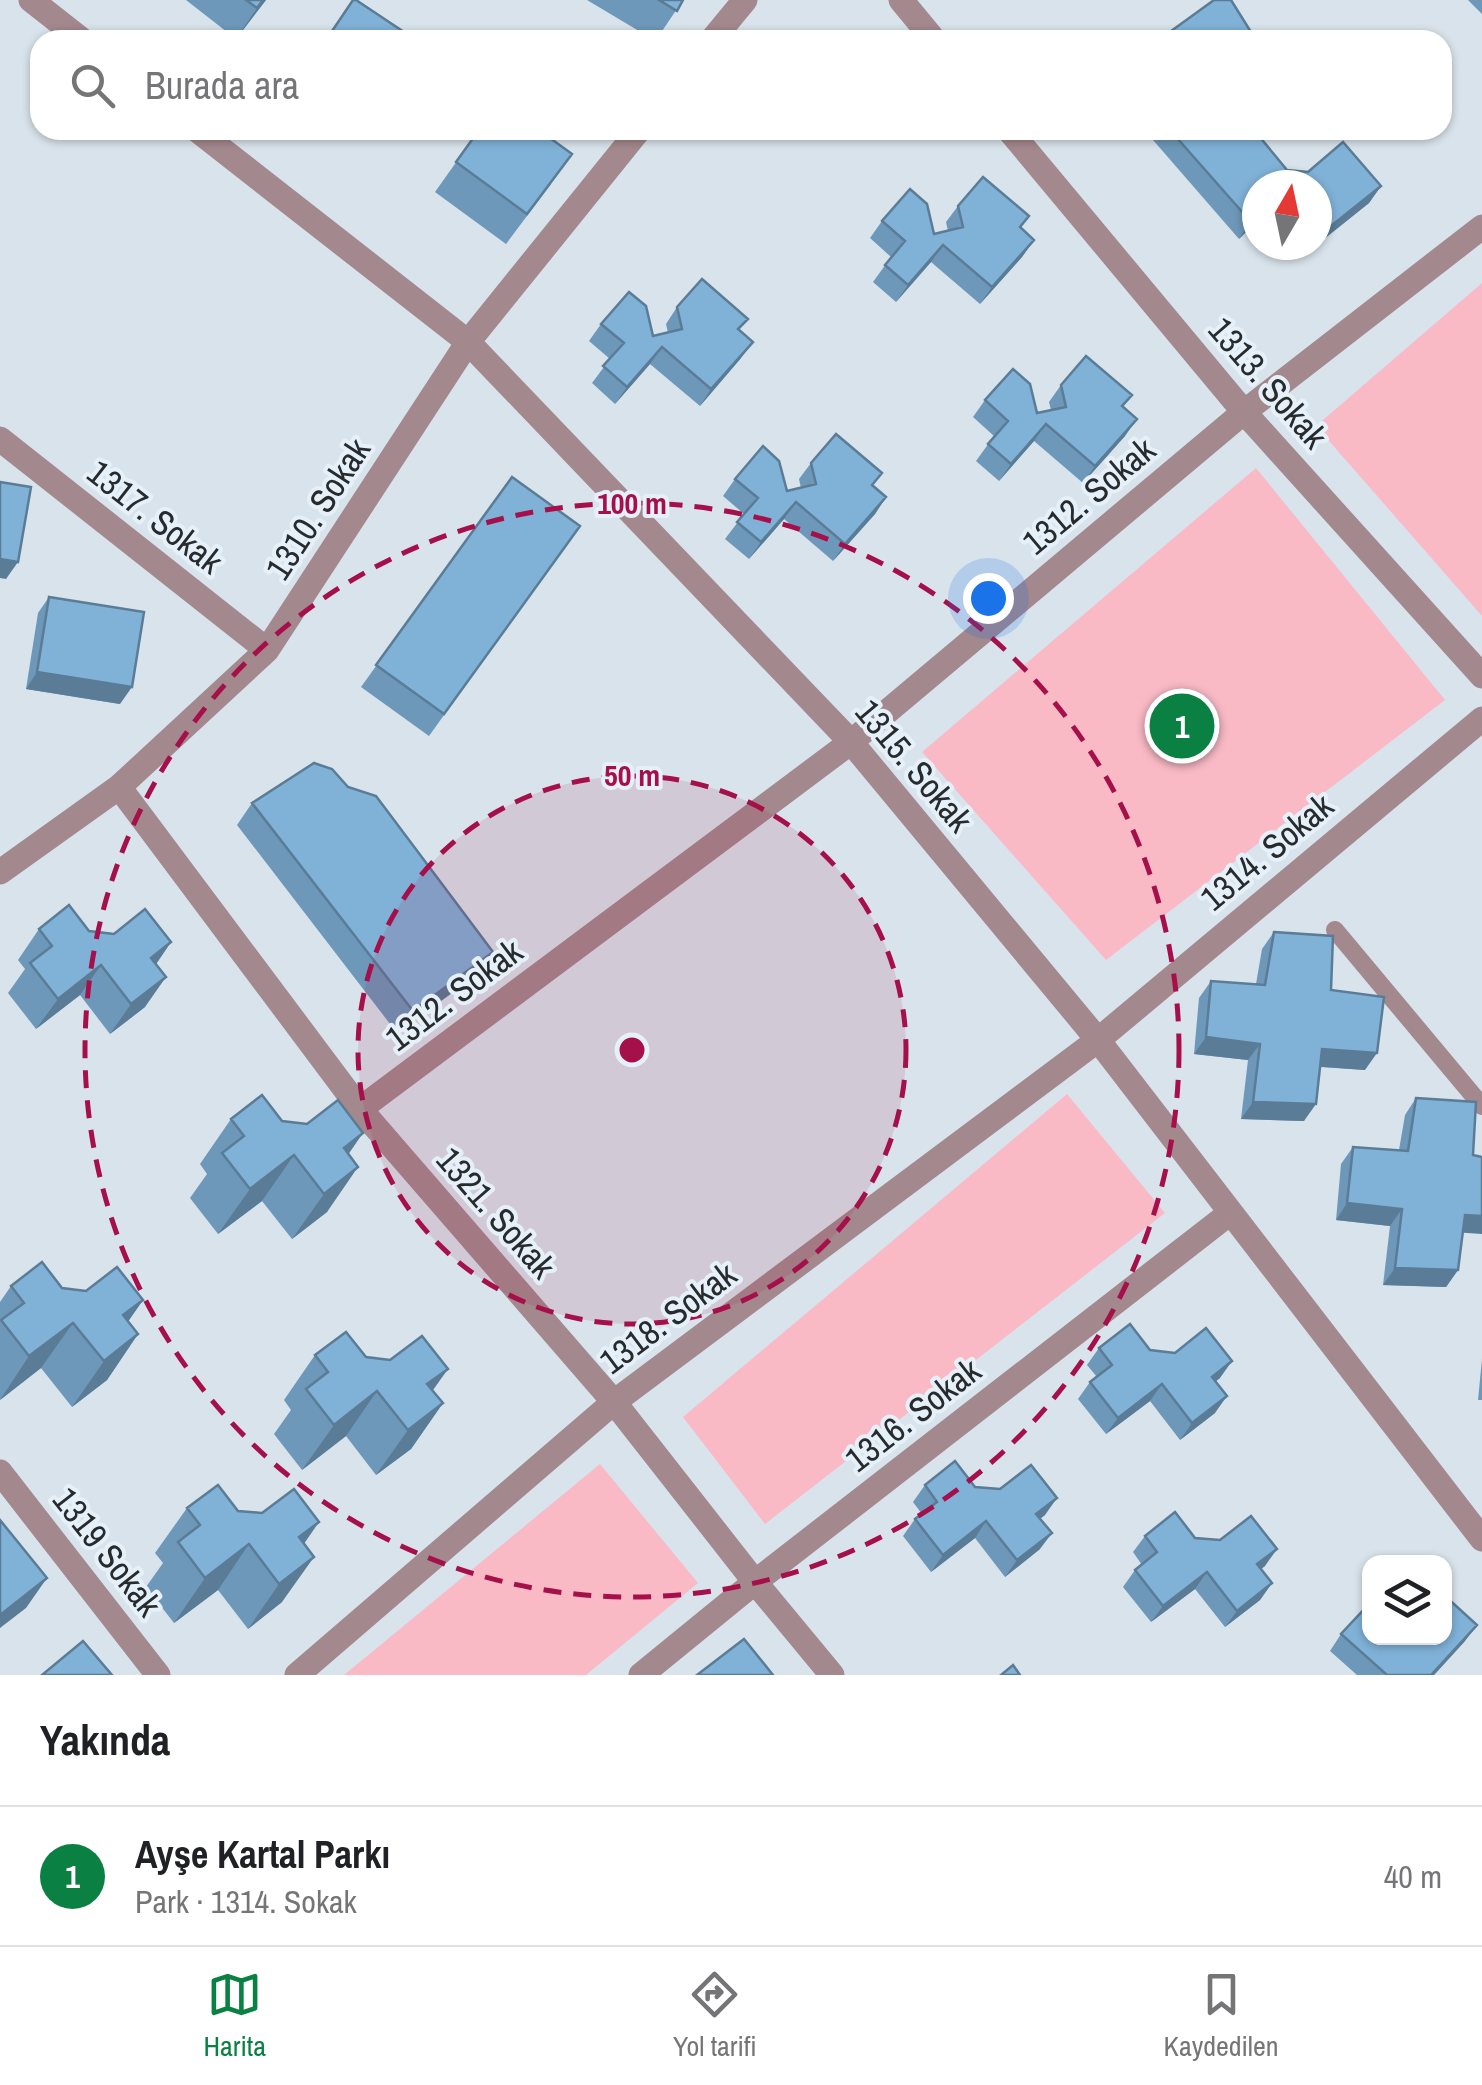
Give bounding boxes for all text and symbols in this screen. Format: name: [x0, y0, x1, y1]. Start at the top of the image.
search box: [30, 30, 1452, 140]
icon: search: [65, 58, 120, 113]
text: Burada ara: [145, 60, 299, 111]
north arrow: [1242, 170, 1332, 260]
street label: 1313. Sokak: [1198, 307, 1339, 459]
street label: 1312. Sokak: [1012, 426, 1165, 565]
street label: 1310. Sokak: [254, 428, 381, 588]
street label: 1317. Sokak: [78, 449, 233, 585]
text: 100 m: [597, 483, 667, 523]
your location: [963, 573, 1014, 624]
pin: 1: [1150, 688, 1214, 764]
street label: 1315. Sokak: [845, 689, 984, 842]
text: 50 m: [604, 755, 660, 795]
street label: 1314. Sokak: [1190, 782, 1343, 921]
street label: 1312. Sokak: [376, 927, 532, 1061]
centre of rings: [614, 1032, 650, 1068]
street label: 1321. Sokak: [426, 1137, 567, 1289]
street label: 1318. Sokak: [590, 1250, 746, 1384]
street label: 1316. Sokak: [835, 1347, 991, 1482]
street label: 1319 Sokak: [42, 1477, 173, 1626]
map controls: [1362, 1555, 1452, 1645]
button: layers: [1362, 1555, 1452, 1645]
text: Yakında: [40, 1712, 170, 1768]
text: Ayşe Kartal Parkı: [135, 1829, 390, 1880]
text: 1: [65, 1855, 80, 1898]
text: 40 m: [1384, 1855, 1442, 1898]
text: Park · 1314. Sokak: [135, 1880, 357, 1923]
tab: Harita: [203, 1967, 266, 2065]
tab: Yol tarifi: [673, 1967, 757, 2065]
tab: Kaydedilen: [1164, 1967, 1279, 2065]

